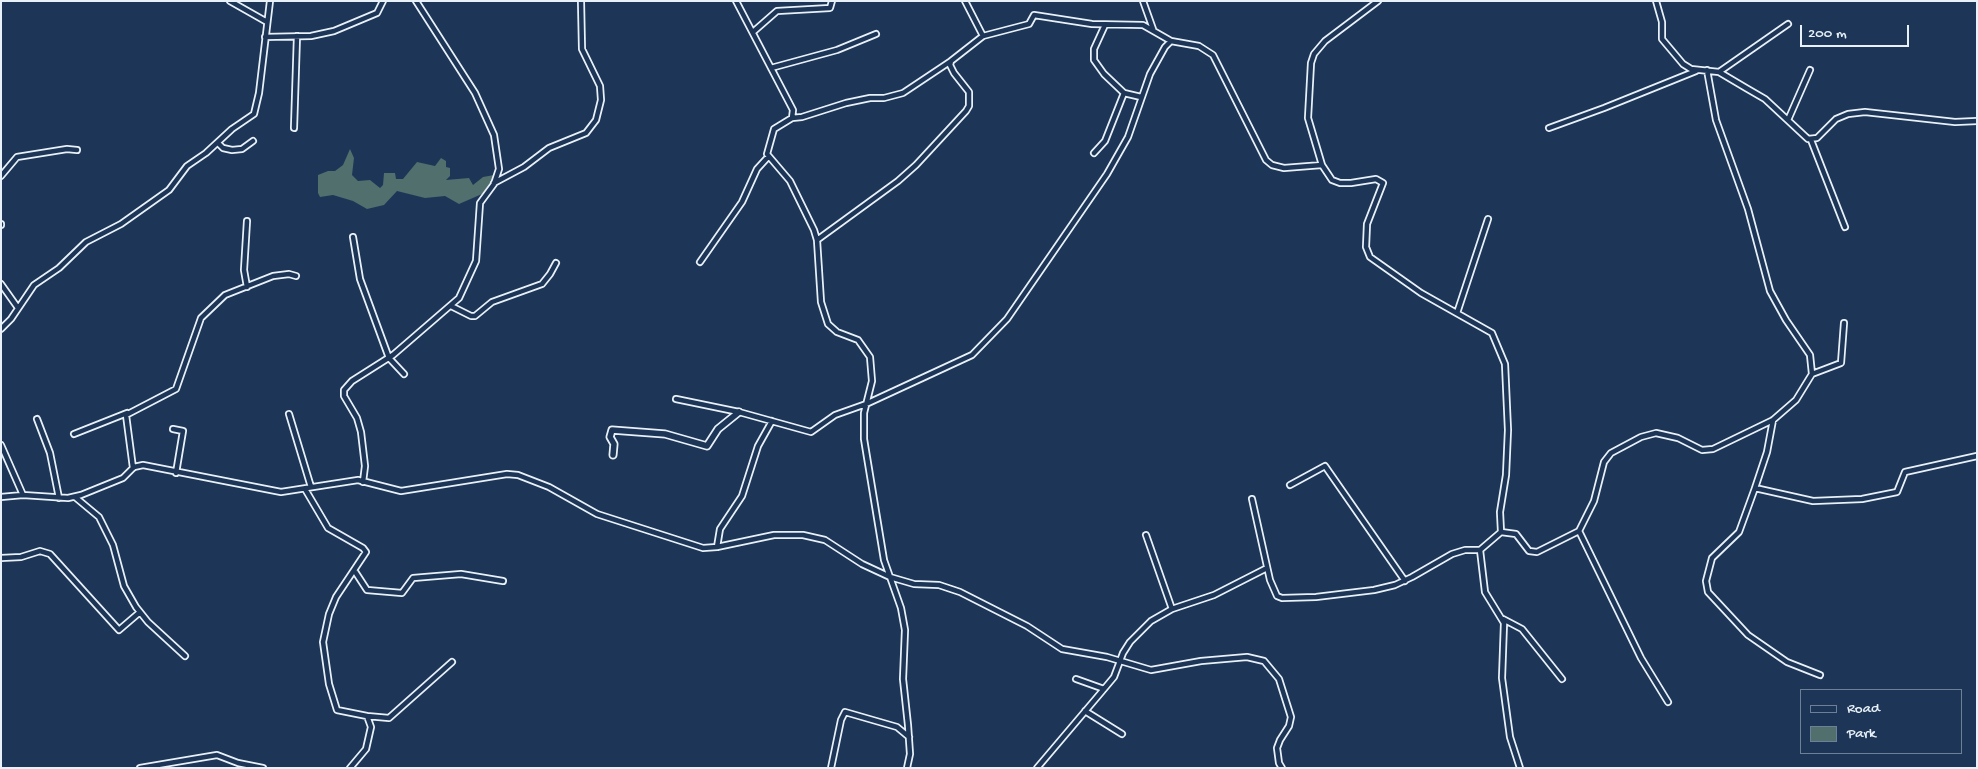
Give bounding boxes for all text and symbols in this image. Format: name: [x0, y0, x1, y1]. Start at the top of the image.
scale bar: [1803, 15, 1912, 47]
text: 200 m: [1808, 25, 1847, 43]
legend: [1800, 689, 1963, 754]
text: Road: [1847, 700, 1880, 718]
text: Park: [1847, 725, 1876, 743]

